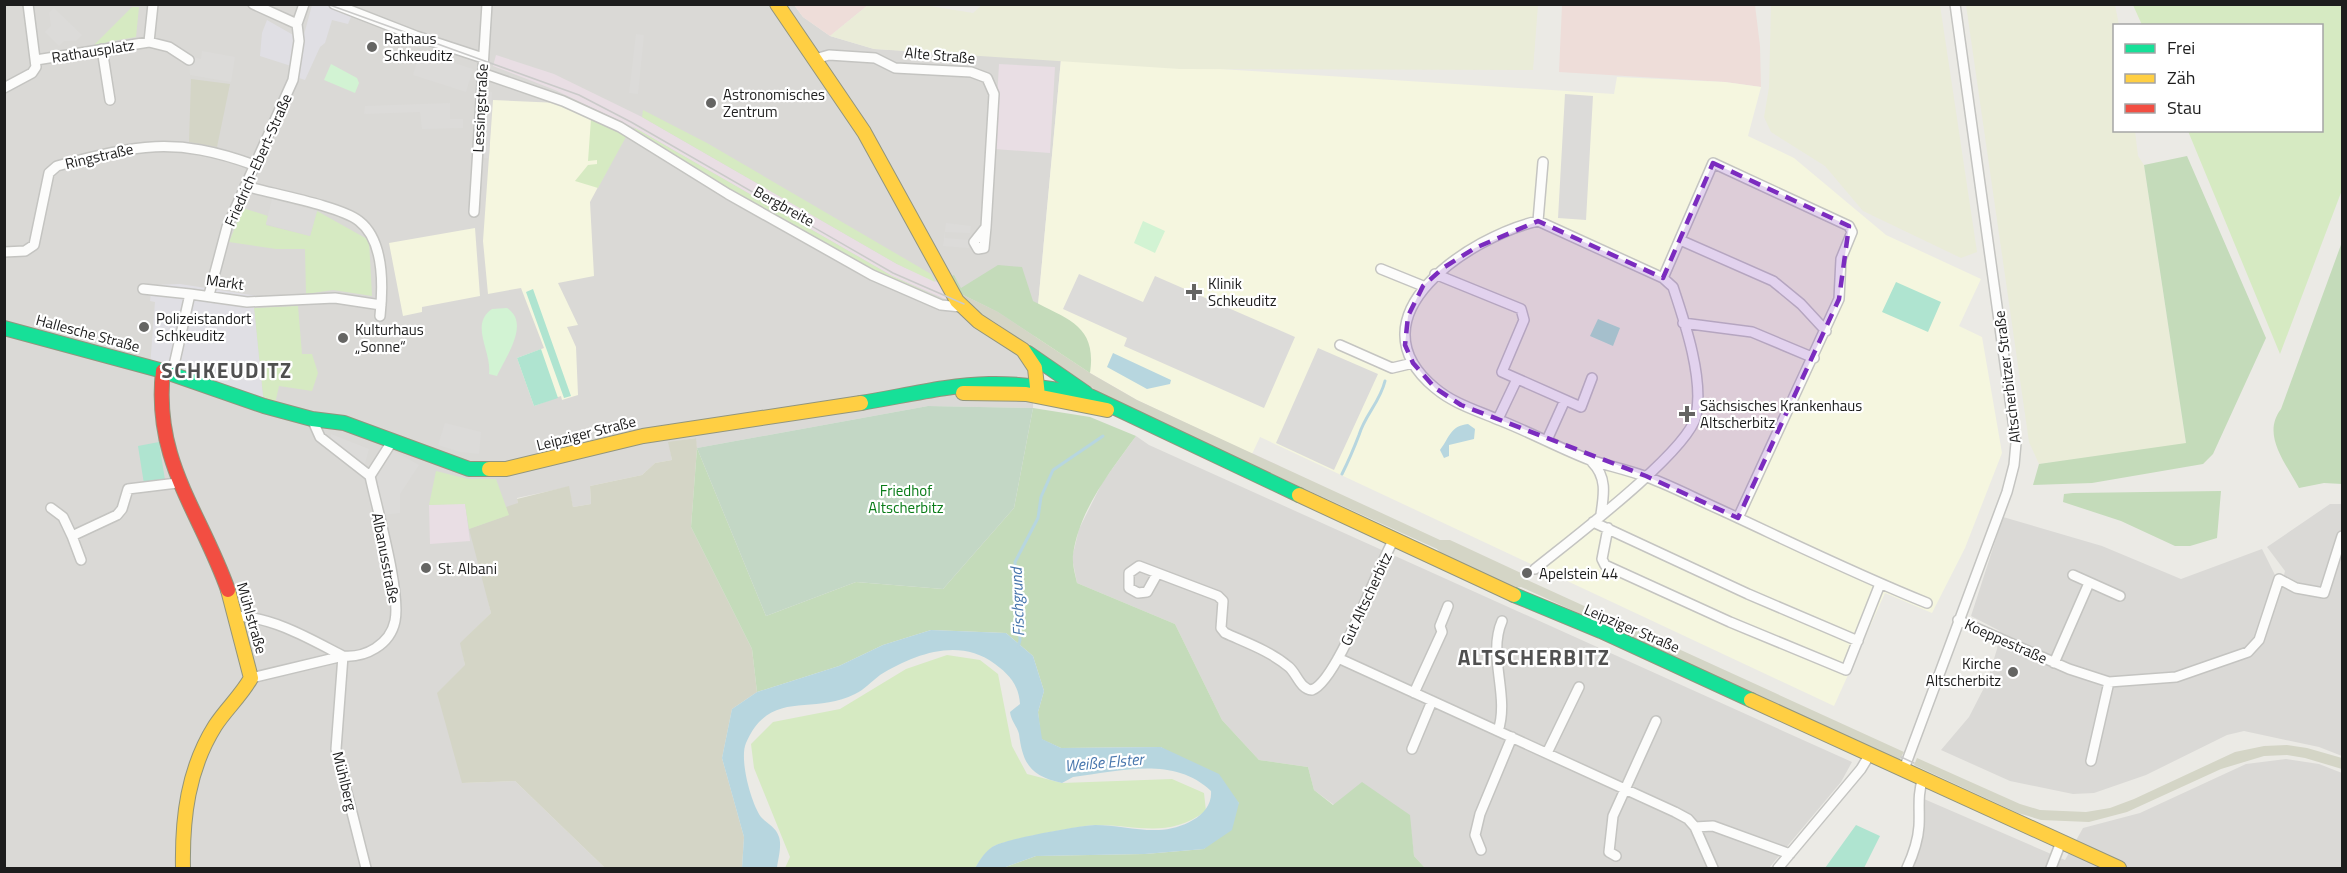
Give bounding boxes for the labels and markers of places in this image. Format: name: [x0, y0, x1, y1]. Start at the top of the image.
place label: Rathaus Schkeuditz: [384, 27, 453, 67]
marker: Rathaus Schkeuditz: [365, 40, 379, 54]
place label: Astronomisches Zentrum: [723, 83, 825, 123]
marker: Astronomisches Zentrum: [704, 96, 718, 110]
place label: Klinik Schkeuditz: [1208, 272, 1277, 312]
marker: Klinik Schkeuditz: [1185, 283, 1203, 301]
place label: Polizeistandort Schkeuditz: [156, 307, 252, 347]
place label: Kulturhaus „Sonne“: [355, 318, 424, 358]
marker: Polizeistandort Schkeuditz: [137, 320, 151, 334]
marker: Kulturhaus „Sonne“: [336, 331, 350, 345]
place label: Sächsisches Krankenhaus Altscherbitz: [1700, 394, 1862, 434]
marker: Sächsisches Krankenhaus Altscherbitz: [1678, 405, 1696, 423]
place label: St. Albani: [438, 557, 497, 580]
marker: St. Albani: [419, 561, 433, 575]
place label: Apelstein 44: [1539, 562, 1618, 585]
marker: Apelstein 44: [1520, 566, 1534, 580]
place label: Kirche Altscherbitz: [1926, 652, 2001, 692]
marker: Kirche Altscherbitz: [2006, 665, 2020, 679]

